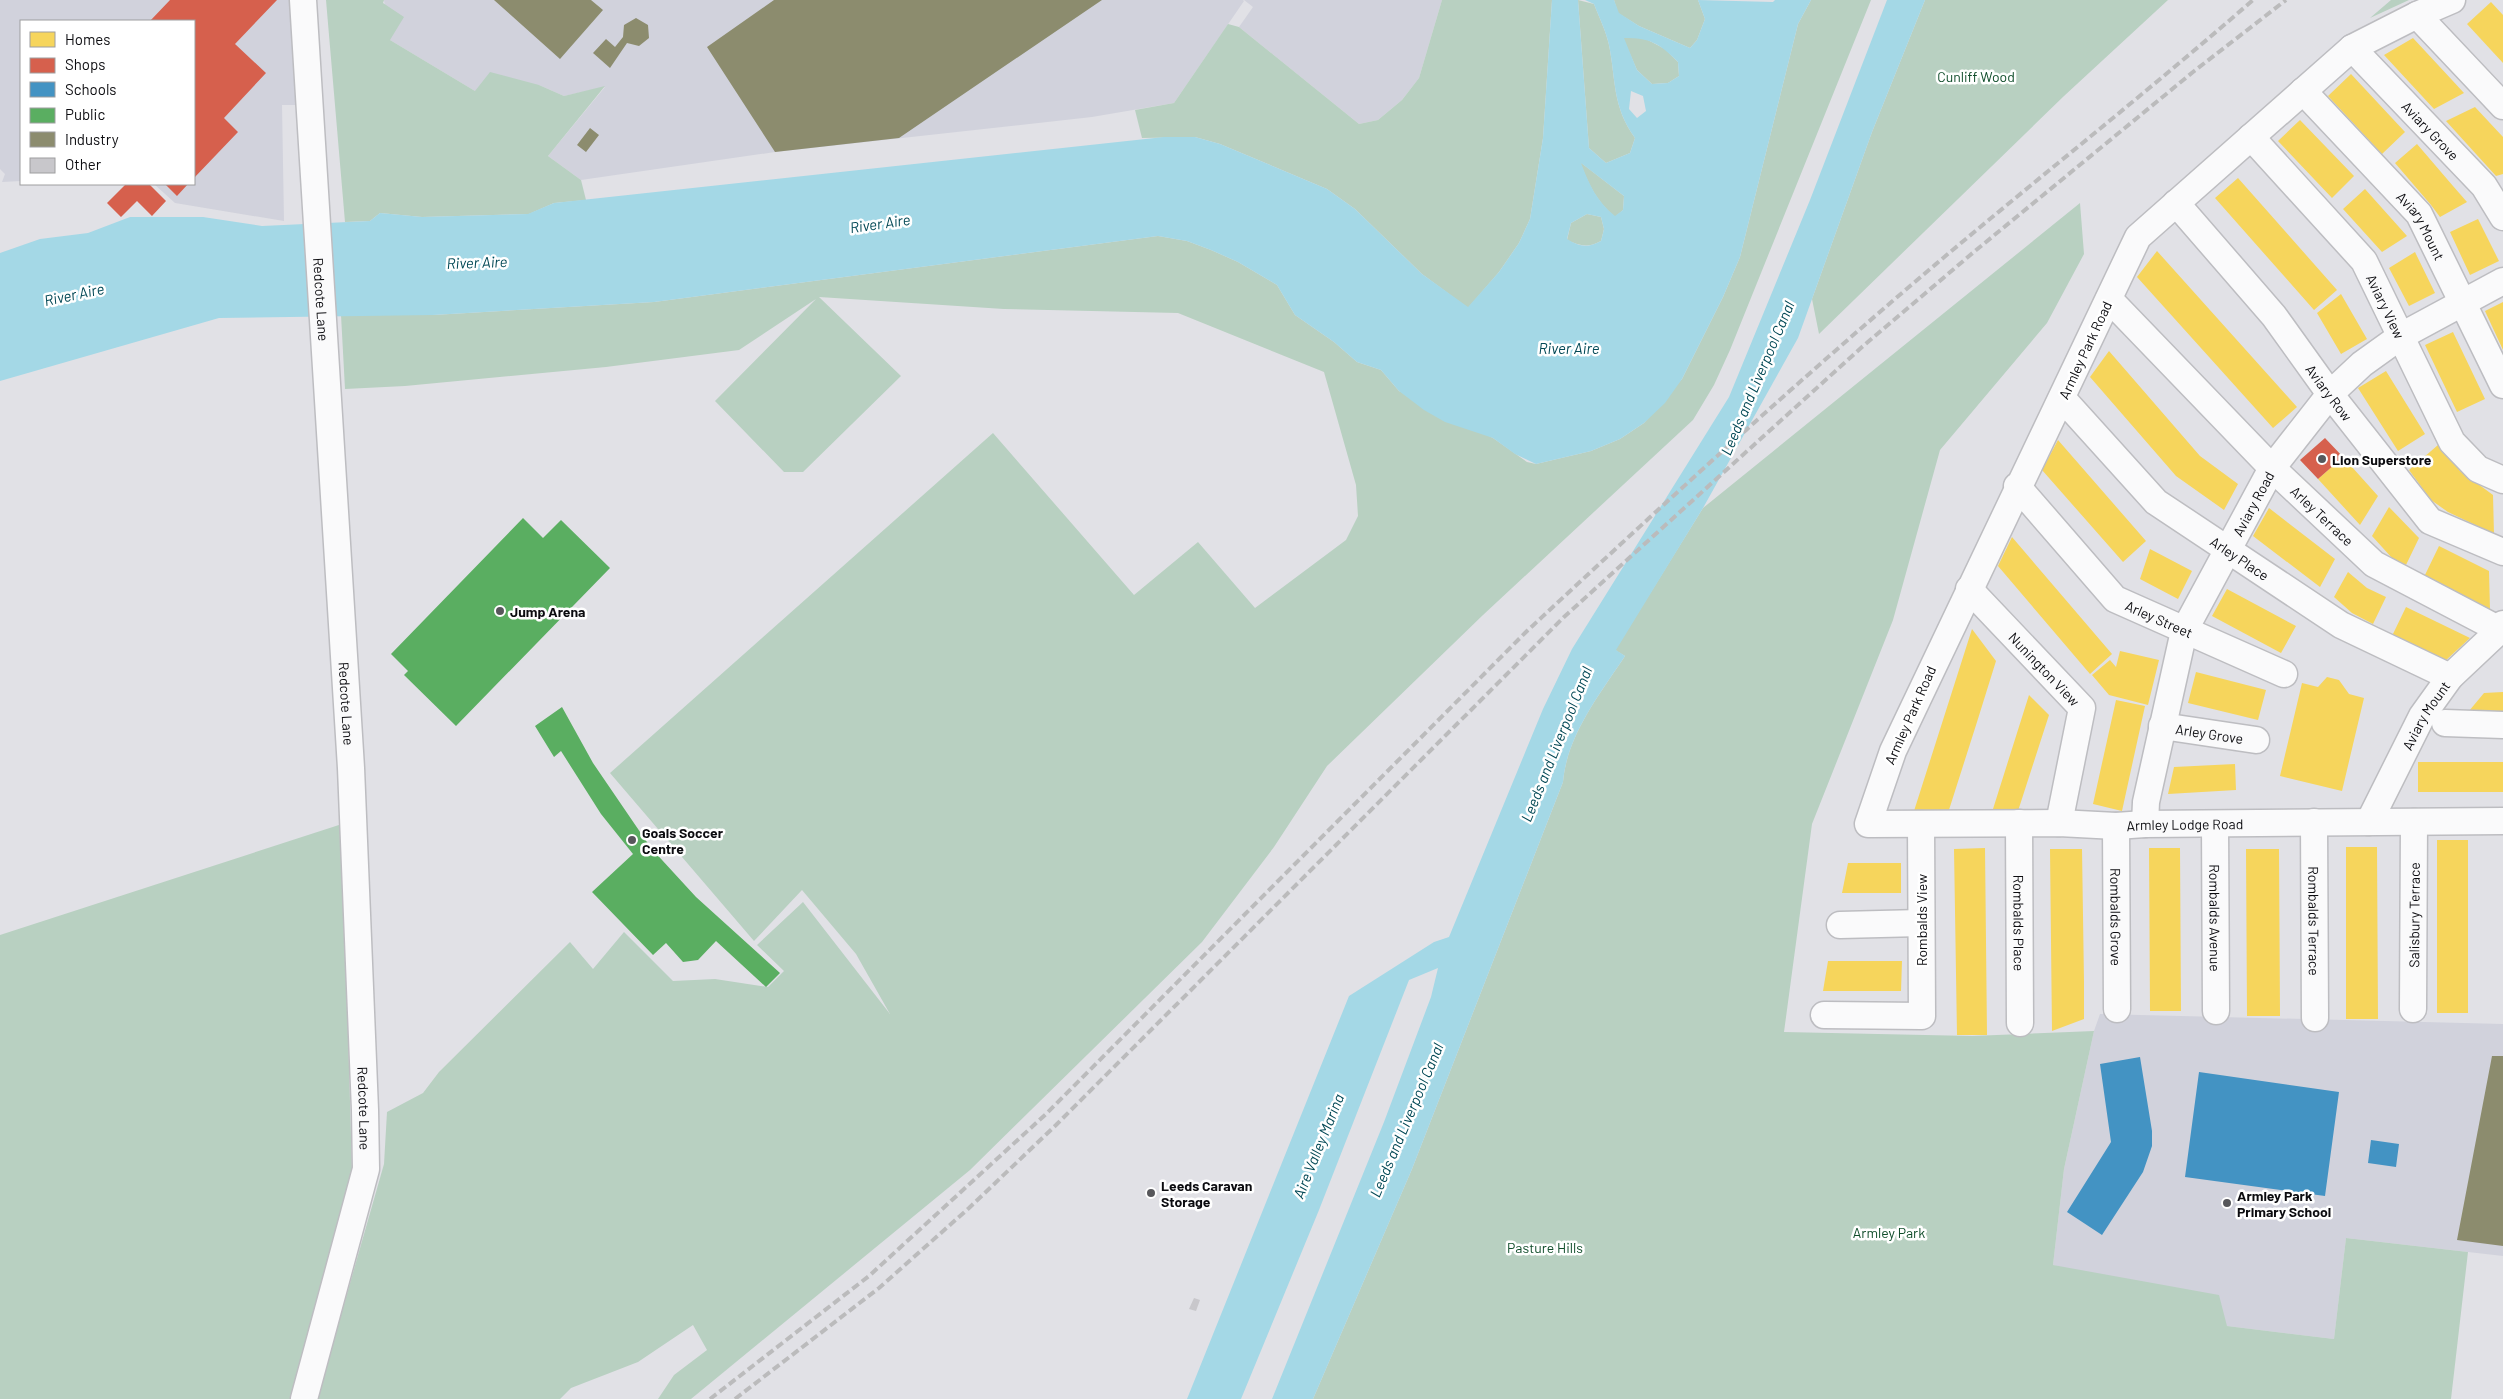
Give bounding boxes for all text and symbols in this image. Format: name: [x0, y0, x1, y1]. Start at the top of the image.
legend: [20, 20, 195, 185]
text: Homes: [65, 30, 110, 48]
text: Shops: [65, 55, 105, 73]
park label: Cunliff Wood: [1937, 68, 2015, 85]
text: Schools: [65, 80, 117, 98]
street label: Aviary Grove: [2399, 97, 2463, 163]
text: Public: [65, 105, 105, 123]
text: Industry: [65, 130, 119, 148]
text: Other: [65, 155, 102, 173]
street label: Aviary Mount: [2394, 188, 2449, 263]
water label: River Aire: [849, 210, 912, 236]
water label: River Aire: [446, 252, 508, 272]
street label: Redcote Lane: [311, 257, 333, 342]
street label: Aviary View: [2363, 271, 2409, 341]
water label: River Aire: [42, 279, 106, 309]
water label: Leeds and Liverpool Canal: [1716, 298, 1798, 458]
street label: Armley Park Road: [2055, 298, 2115, 402]
water label: River Aire: [1539, 339, 1600, 357]
street label: Aviary Row: [2303, 361, 2356, 424]
place label: Lion Superstore: [2332, 451, 2432, 468]
marker: Lion Superstore: [2316, 453, 2328, 465]
street label: Aviary Road: [2228, 468, 2277, 539]
street label: Arley Terrace: [2287, 482, 2357, 549]
street label: Arley Place: [2207, 532, 2272, 583]
street label: Arley Street: [2123, 596, 2195, 641]
place label: Jump Arena: [510, 603, 586, 620]
marker: Jump Arena: [494, 605, 506, 617]
street label: Nunington View: [2006, 628, 2084, 709]
street label: Redcote Lane: [336, 661, 358, 746]
water label: Leeds and Liverpool Canal: [1517, 663, 1596, 824]
street label: Armley Park Road: [1881, 663, 1939, 767]
street label: Aviary Mount: [2398, 677, 2453, 753]
street label: Arley Grove: [2174, 720, 2244, 747]
street label: Armley Lodge Road: [2126, 815, 2243, 834]
place label: Goals Soccer Centre: [642, 824, 724, 857]
marker: Goals Soccer Centre: [626, 834, 638, 846]
street label: Salisbury Terrace: [2405, 862, 2422, 968]
street label: Rombalds Avenue: [2207, 864, 2224, 972]
street label: Rombalds Terrace: [2306, 866, 2323, 976]
street label: Rombalds Grove: [2108, 868, 2125, 966]
street label: Rombalds View: [1913, 874, 1930, 966]
street label: Rombalds Place: [2011, 875, 2028, 971]
water label: Leeds and Liverpool Canal: [1365, 1040, 1447, 1200]
street label: Redcote Lane: [355, 1066, 374, 1150]
water label: Aire Valley Marina: [1289, 1091, 1347, 1201]
place label: Leeds Caravan Storage: [1161, 1177, 1252, 1210]
marker: Leeds Caravan Storage: [1145, 1187, 1157, 1199]
place label: Armley Park Primary School: [2237, 1187, 2331, 1220]
marker: Armley Park Primary School: [2221, 1197, 2233, 1209]
park label: Armley Park: [1853, 1224, 1925, 1241]
park label: Pasture Hills: [1507, 1239, 1583, 1256]

